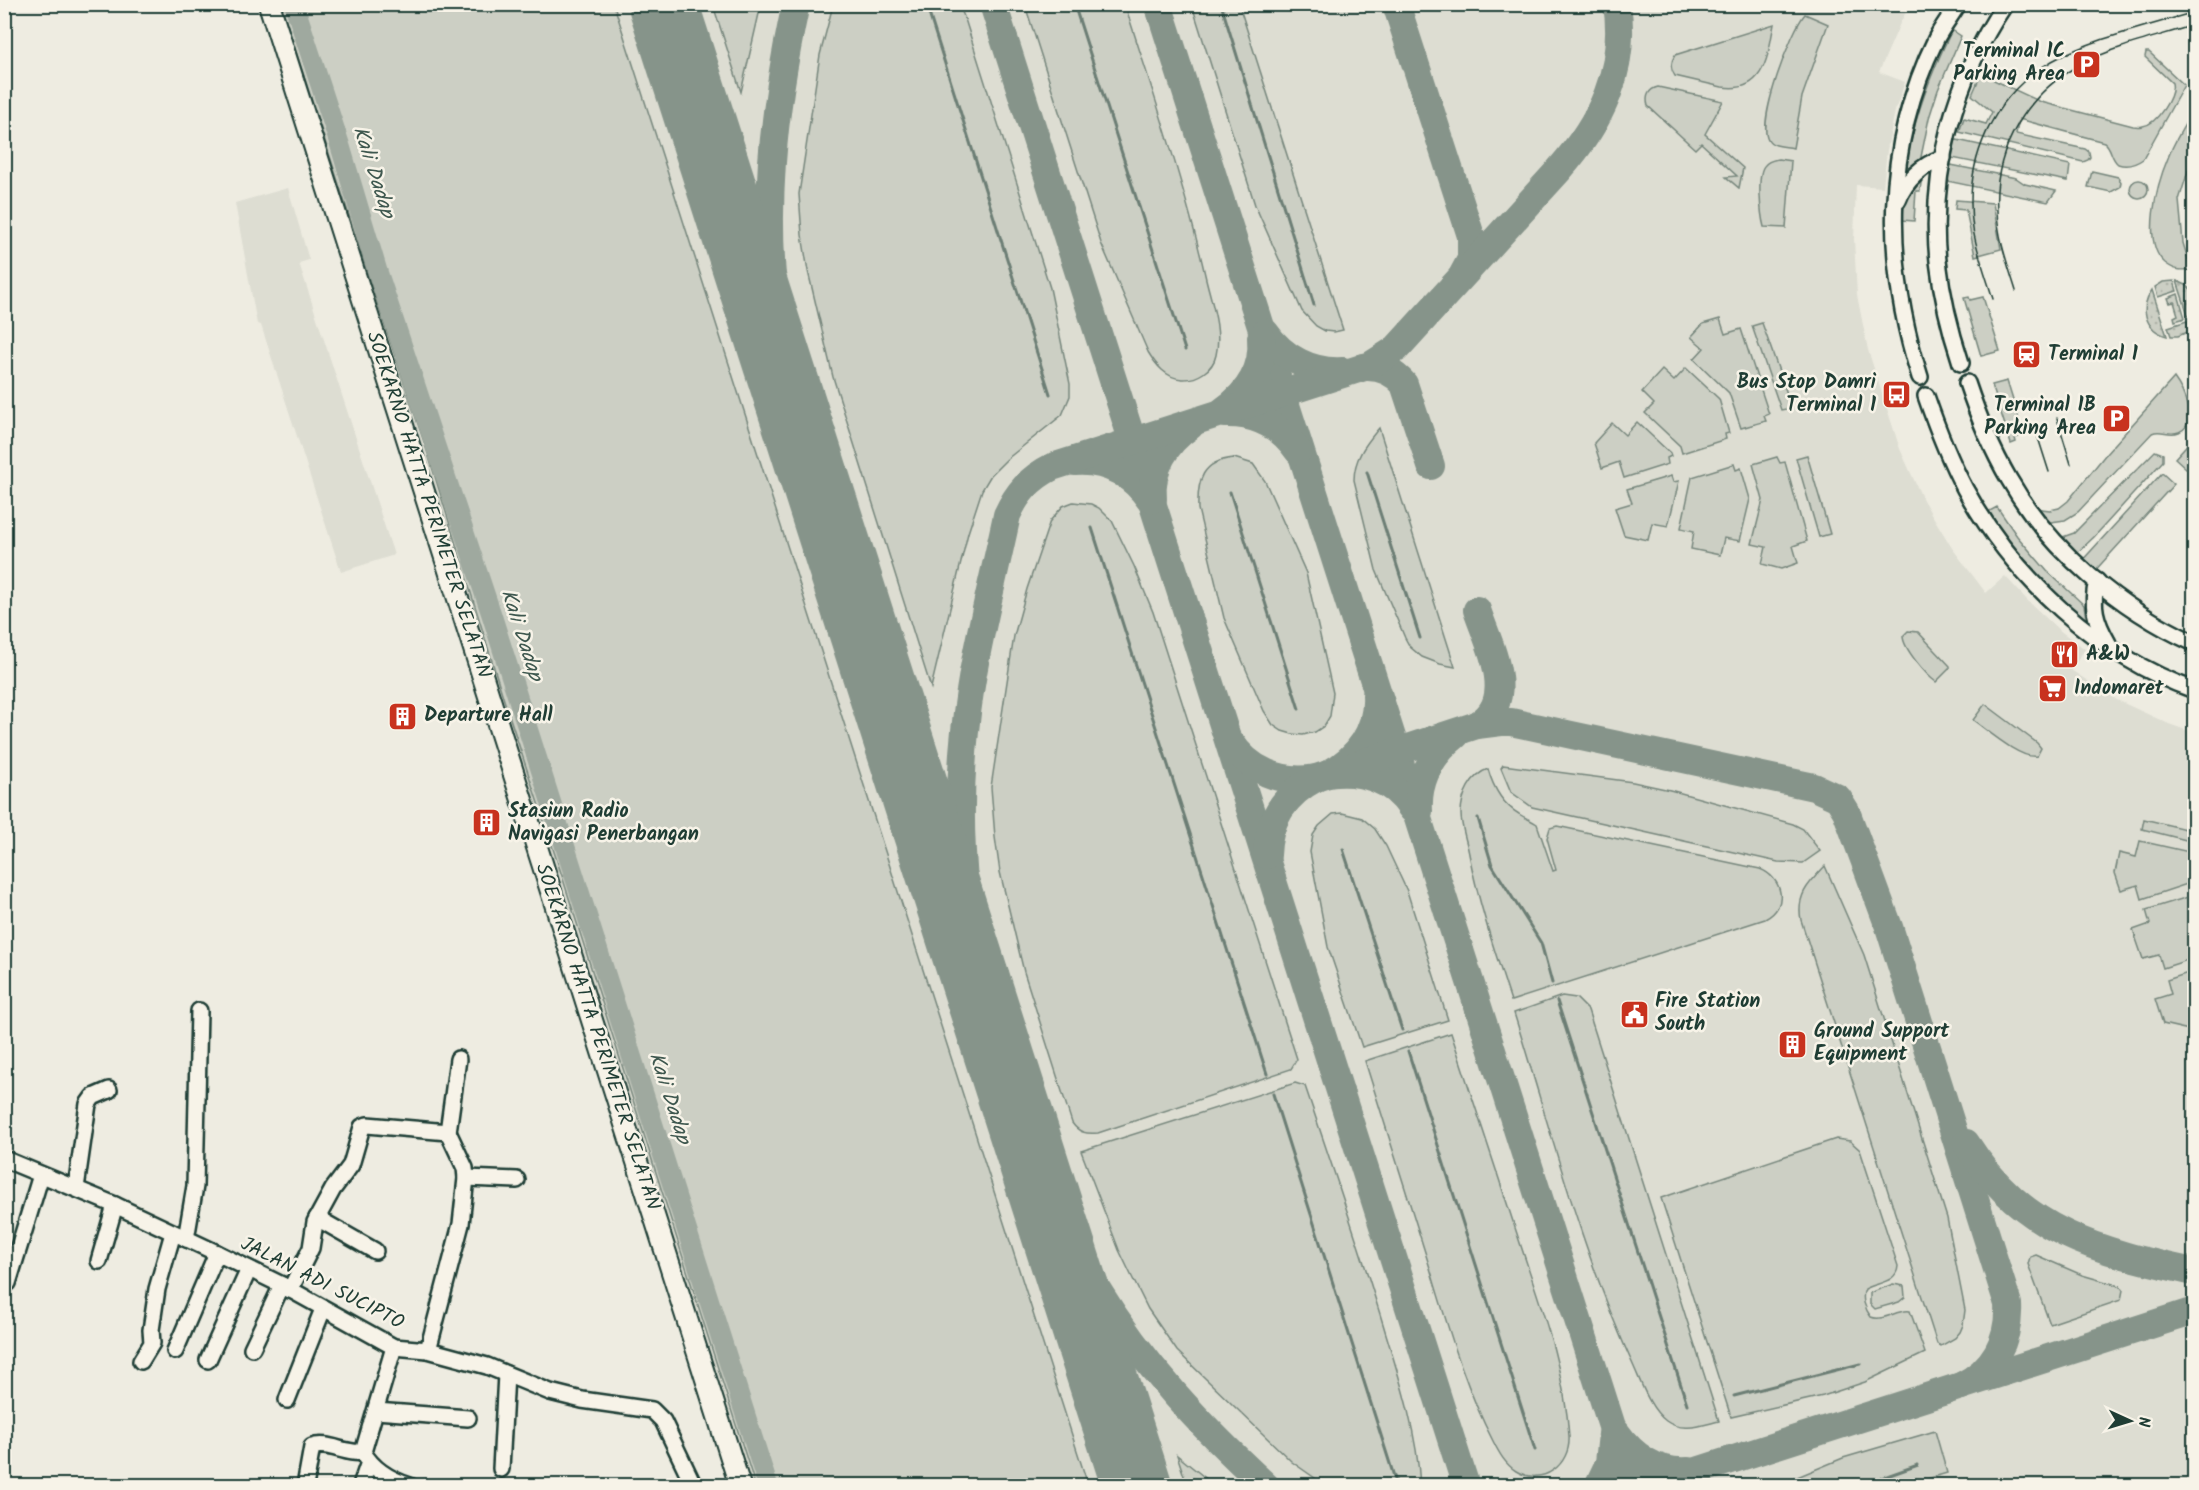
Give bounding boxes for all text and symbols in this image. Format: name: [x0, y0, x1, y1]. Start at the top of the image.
place label: Terminal 1C Parking Area: [1953, 36, 2065, 91]
parking icon: Terminal 1C Parking Area: [2070, 48, 2102, 80]
water label: Kali Dadap: [343, 122, 404, 224]
street label: SOEKARNO HATTA PERIMETER SELATAN: [357, 327, 499, 683]
station icon: Terminal 1: [2011, 339, 2043, 371]
place label: Terminal 1: [2048, 339, 2138, 371]
place label: Bus Stop Damri Terminal 1: [1737, 367, 1877, 422]
bus stop icon: Bus Stop Damri Terminal 1: [1881, 378, 1913, 410]
place label: Terminal 1B Parking Area: [1984, 390, 2096, 445]
parking icon: Terminal 1B Parking Area: [2101, 402, 2133, 434]
water label: Kali Dadap: [491, 585, 552, 687]
restaurant icon: A&W: [2049, 639, 2081, 671]
place label: A&W: [2086, 639, 2130, 671]
supermarket icon: Indomaret: [2037, 673, 2069, 705]
place label: Indomaret: [2074, 673, 2165, 705]
building icon: Departure Hall: [387, 700, 419, 732]
place label: Departure Hall: [424, 700, 553, 732]
place label: Stasiun Radio Navigasi Penerbangan: [508, 796, 699, 851]
building icon: Stasiun Radio Navigasi Penerbangan: [471, 807, 503, 839]
street label: SOEKARNO HATTA PERIMETER SELATAN: [526, 859, 668, 1215]
place label: Fire Station South: [1655, 986, 1760, 1041]
public building icon: Fire Station South: [1618, 998, 1650, 1030]
place label: Ground Support Equipment: [1814, 1016, 1950, 1071]
building icon: Ground Support Equipment: [1777, 1028, 1809, 1060]
water label: Kali Dadap: [639, 1048, 700, 1150]
street label: JALAN ADI SUCIPTO: [235, 1229, 409, 1339]
north arrow: [2100, 1391, 2160, 1451]
text: N: [2131, 1416, 2156, 1428]

